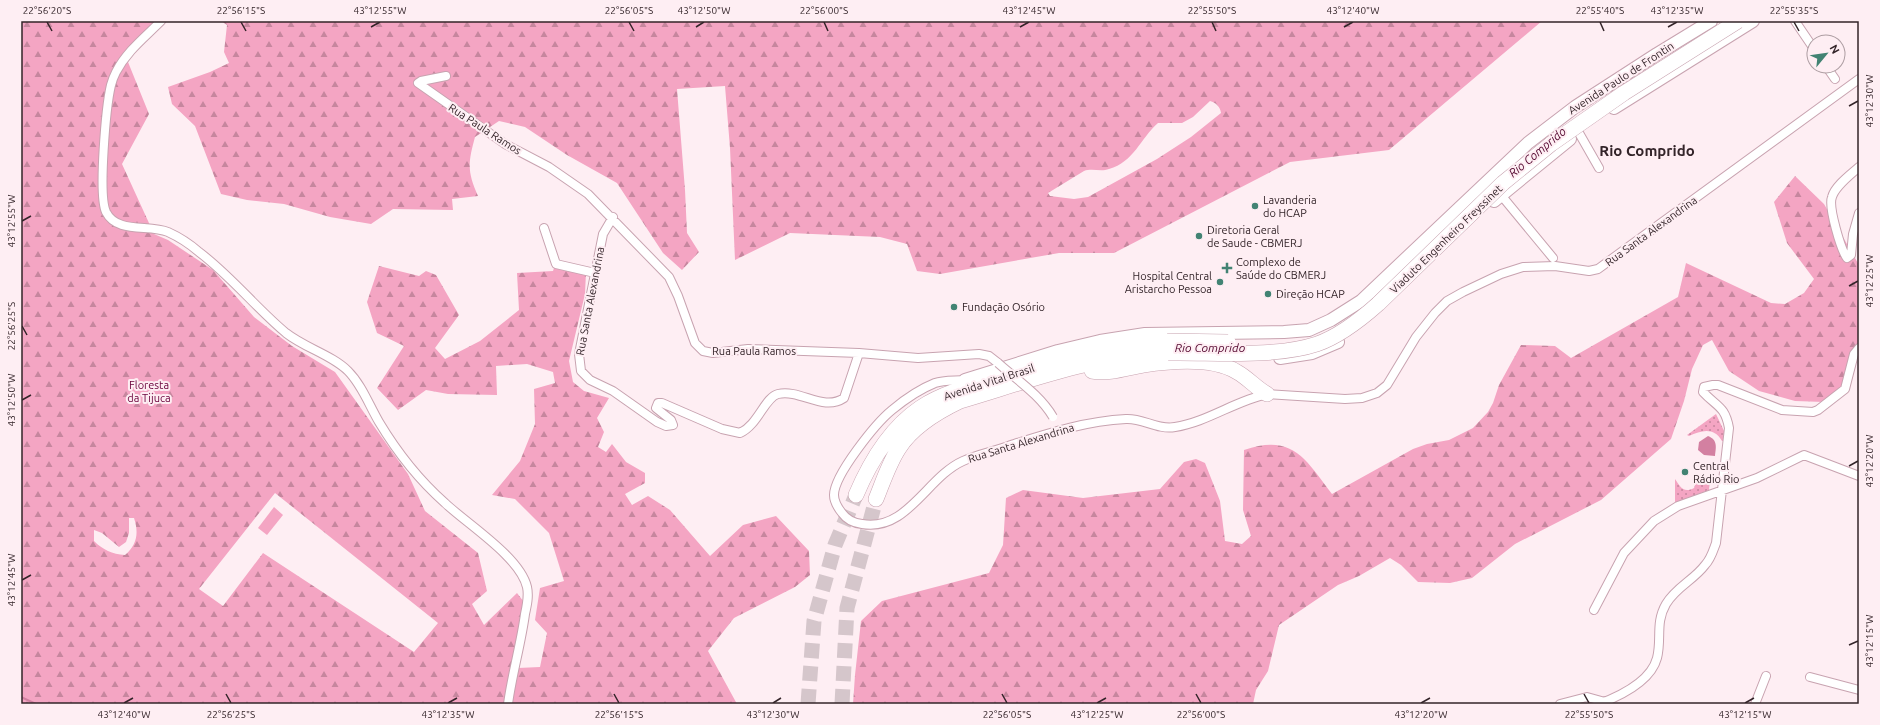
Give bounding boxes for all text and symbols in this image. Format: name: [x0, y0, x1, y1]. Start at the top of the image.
text: 22°56'20"S: [23, 5, 71, 16]
text: 22°56'15"S: [217, 5, 265, 16]
text: 43°12'55"W: [354, 5, 406, 16]
text: 22°56'05"S: [605, 5, 653, 16]
text: 43°12'50"W: [678, 5, 730, 16]
text: 22°56'00"S: [800, 5, 848, 16]
text: 43°12'45"W: [1003, 5, 1055, 16]
text: 22°55'50"S: [1188, 5, 1236, 16]
text: 43°12'40"W: [1327, 5, 1379, 16]
text: 22°55'40"S: [1576, 5, 1624, 16]
text: 43°12'35"W: [1651, 5, 1703, 16]
text: 22°55'35"S: [1770, 5, 1818, 16]
north arrow: [1806, 34, 1846, 74]
street label: Avenida Paulo de Frontin: [1566, 39, 1676, 117]
text: N: [1828, 43, 1842, 56]
text: 43°12'30"W: [1864, 75, 1875, 127]
street label: Rua Paula Ramos: [447, 101, 524, 157]
water label: Rio Comprido: [1506, 124, 1569, 180]
district label: Rio Comprido: [1599, 142, 1695, 159]
street label: Viaduto Engenheiro Freyssinet: [1388, 182, 1505, 296]
place label: Lavanderia do HCAP: [1263, 194, 1317, 219]
street label: Rua Santa Alexandrina: [1603, 194, 1699, 268]
text: 43°12'55"W: [6, 195, 17, 247]
marker: Lavanderia do HCAP: [1250, 201, 1260, 211]
place label: Diretoria Geral de Saude - CBMERJ: [1207, 224, 1302, 249]
marker: Diretoria Geral de Saude - CBMERJ: [1194, 231, 1204, 241]
street label: Rua Santa Alexandrina: [574, 246, 606, 356]
text: 43°12'25"W: [1864, 255, 1875, 307]
place label: Complexo de Saúde do CBMERJ: [1236, 256, 1326, 281]
marker: Complexo de Saúde do CBMERJ: [1221, 262, 1233, 274]
place label: Hospital Central Aristarcho Pessoa: [1125, 270, 1212, 295]
marker: Hospital Central Aristarcho Pessoa: [1215, 277, 1225, 287]
place label: Direção HCAP: [1276, 288, 1345, 300]
marker: Direção HCAP: [1263, 289, 1273, 299]
place label: Fundação Osório: [962, 301, 1045, 313]
text: 22°56'25"S: [6, 302, 17, 350]
marker: Fundação Osório: [949, 302, 959, 312]
water label: Rio Comprido: [1175, 341, 1246, 354]
street label: Rua Paula Ramos: [712, 345, 796, 357]
street label: Avenida Vital Brasil: [942, 362, 1036, 402]
text: 43°12'50"W: [6, 374, 17, 426]
park label: Floresta da Tijuca: [127, 379, 171, 404]
street label: Rua Santa Alexandrina: [967, 421, 1075, 465]
text: 43°12'20"W: [1864, 435, 1875, 487]
place label: Central Rádio Rio: [1693, 460, 1740, 485]
marker: Central Rádio Rio: [1680, 467, 1690, 477]
text: 43°12'45"W: [6, 554, 17, 606]
text: 43°12'15"W: [1864, 615, 1875, 667]
text: 43°12'40"W: [98, 709, 150, 720]
text: 22°56'25"S: [207, 709, 255, 720]
text: 43°12'35"W: [422, 709, 474, 720]
text: 22°56'15"S: [595, 709, 643, 720]
text: 43°12'30"W: [747, 709, 799, 720]
text: 22°56'05"S: [983, 709, 1031, 720]
text: 43°12'25"W: [1071, 709, 1123, 720]
text: 22°56'00"S: [1177, 709, 1225, 720]
text: 43°12'20"W: [1395, 709, 1447, 720]
text: 22°55'50"S: [1565, 709, 1613, 720]
text: 43°12'15"W: [1719, 709, 1771, 720]

